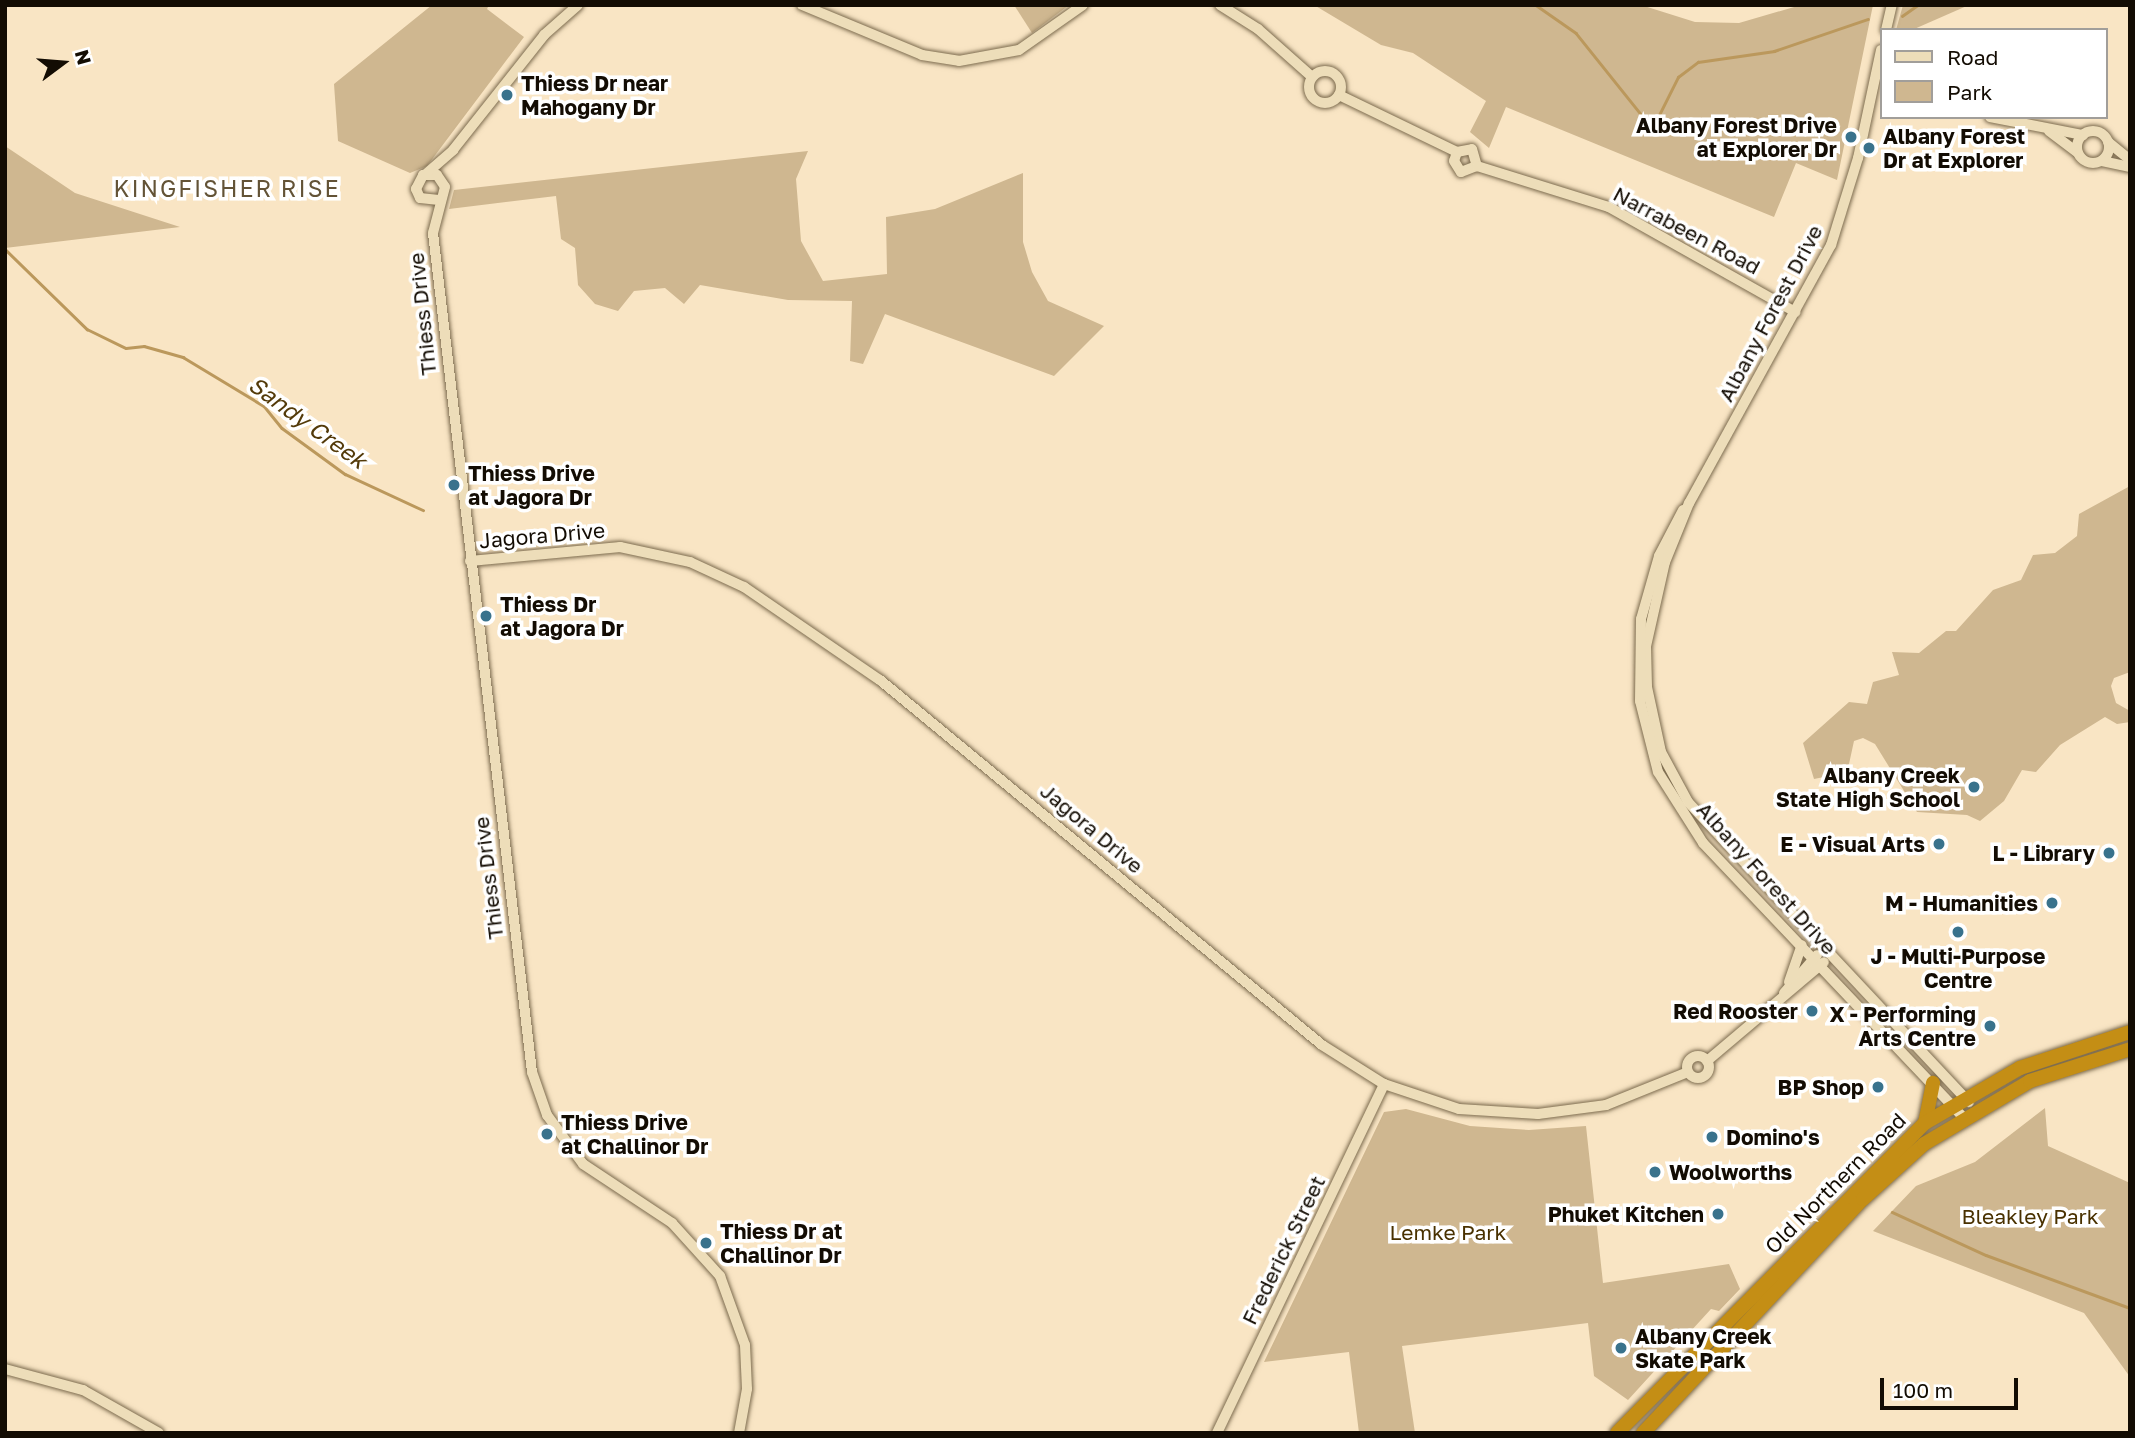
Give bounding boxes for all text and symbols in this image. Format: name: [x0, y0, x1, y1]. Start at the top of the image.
north arrow: [28, 28, 98, 98]
legend: [1880, 28, 2107, 119]
text: Road: [1947, 44, 1998, 70]
text: N: [71, 47, 97, 67]
place label: Thiess Dr near Mahogany Dr: [521, 70, 668, 120]
text: Park: [1947, 79, 1992, 105]
marker: Thiess Dr near Mahogany Dr: [499, 87, 515, 103]
place label: Albany Forest Drive at Explorer Dr: [1636, 112, 1837, 162]
place label: Albany Forest Dr at Explorer: [1883, 123, 2025, 173]
marker: Albany Forest Drive at Explorer Dr: [1843, 129, 1859, 145]
marker: Albany Forest Dr at Explorer: [1861, 140, 1877, 156]
district label: KINGFISHER RISE: [115, 174, 339, 202]
street label: Narrabeen Road: [1609, 181, 1765, 279]
street label: Albany Forest Drive: [1713, 220, 1827, 406]
street label: Thiess Drive: [403, 251, 441, 377]
water label: Sandy Creek: [244, 370, 372, 474]
place label: Thiess Drive at Jagora Dr: [468, 460, 595, 510]
marker: Thiess Drive at Jagora Dr: [446, 477, 462, 493]
street label: Jagora Drive: [478, 517, 606, 553]
place label: Thiess Dr at Jagora Dr: [500, 591, 624, 641]
marker: Thiess Dr at Jagora Dr: [478, 608, 494, 624]
place label: Albany Creek State High School: [1776, 762, 1960, 812]
street label: Jagora Drive: [1036, 778, 1148, 878]
marker: Albany Creek State High School: [1966, 779, 1982, 795]
street label: Albany Forest Drive: [1692, 797, 1842, 959]
street label: Thiess Drive: [468, 815, 508, 941]
place label: E - Visual Arts: [1780, 831, 1925, 857]
marker: E - Visual Arts: [1931, 836, 1947, 852]
place label: L - Library: [1993, 840, 2095, 866]
marker: L - Library: [2101, 845, 2117, 861]
place label: M - Humanities: [1885, 890, 2038, 916]
marker: M - Humanities: [2044, 895, 2060, 911]
marker: J - Multi-Purpose Centre: [1950, 924, 1966, 940]
place label: J - Multi-Purpose Centre: [1871, 943, 2045, 993]
place label: Red Rooster: [1673, 998, 1798, 1024]
place label: X - Performing Arts Centre: [1829, 1001, 1976, 1051]
marker: Red Rooster: [1804, 1003, 1820, 1019]
marker: X - Performing Arts Centre: [1982, 1018, 1998, 1034]
place label: BP Shop: [1778, 1074, 1864, 1100]
marker: BP Shop: [1870, 1079, 1886, 1095]
street label: Old Northern Road: [1759, 1107, 1911, 1259]
place label: Thiess Drive at Challinor Dr: [561, 1109, 708, 1159]
place label: Domino's: [1726, 1124, 1820, 1150]
marker: Thiess Drive at Challinor Dr: [539, 1126, 555, 1142]
marker: Domino's: [1704, 1129, 1720, 1145]
place label: Woolworths: [1669, 1159, 1792, 1185]
marker: Woolworths: [1647, 1164, 1663, 1180]
street label: Frederick Street: [1236, 1172, 1330, 1328]
place label: Phuket Kitchen: [1548, 1201, 1704, 1227]
park label: Bleakley Park: [1961, 1203, 2099, 1229]
marker: Phuket Kitchen: [1710, 1206, 1726, 1222]
place label: Thiess Dr at Challinor Dr: [720, 1218, 842, 1268]
park label: Lemke Park: [1390, 1219, 1506, 1245]
marker: Thiess Dr at Challinor Dr: [698, 1235, 714, 1251]
place label: Albany Creek Skate Park: [1635, 1323, 1772, 1373]
marker: Albany Creek Skate Park: [1613, 1340, 1629, 1356]
scale bar: [1883, 1364, 2021, 1408]
text: 100 m: [1893, 1377, 1953, 1403]

